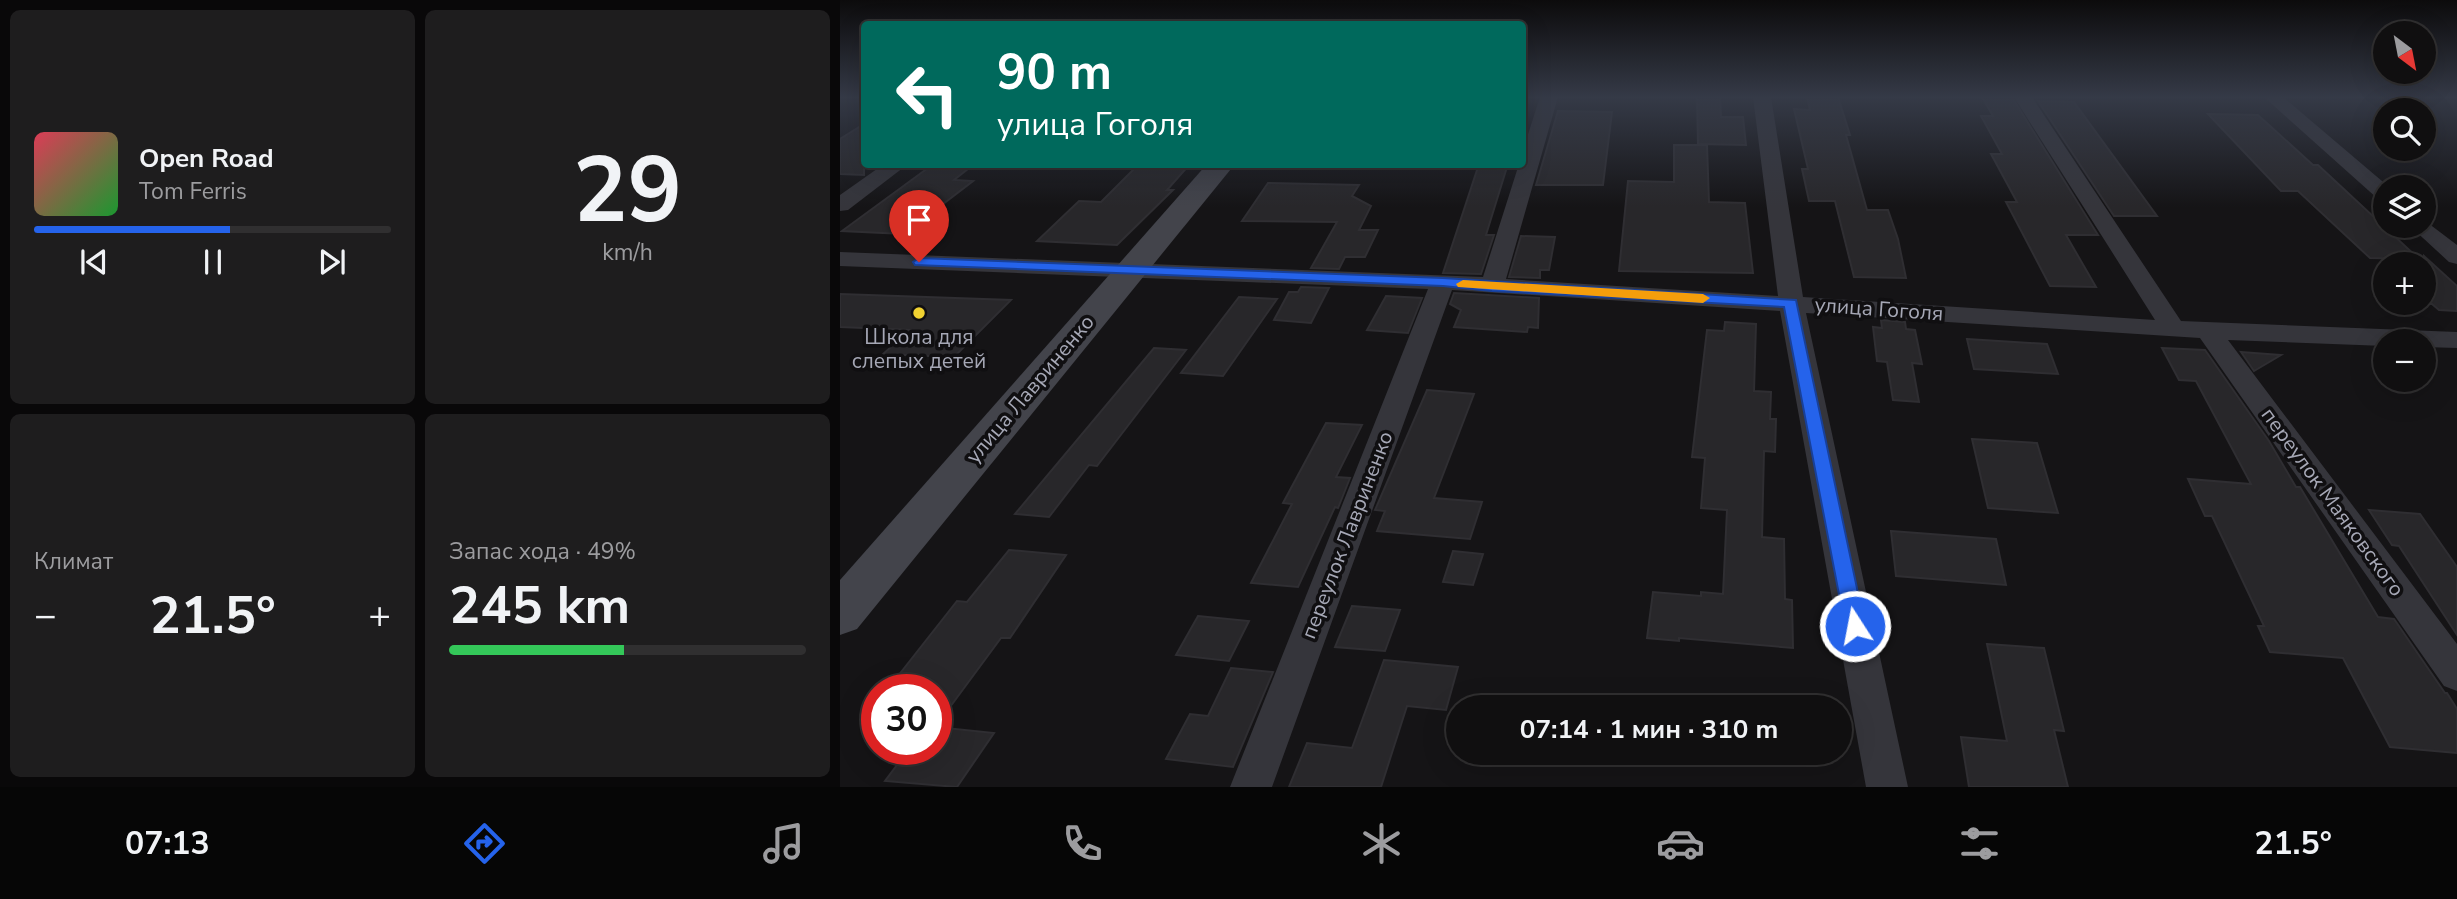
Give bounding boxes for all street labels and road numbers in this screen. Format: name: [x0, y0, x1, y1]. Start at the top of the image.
street label: улица Гоголя: [1814, 291, 1944, 327]
street label: улица Лавриненко: [959, 309, 1101, 469]
street label: переулок Маяковского: [2255, 402, 2411, 602]
street label: переулок Лавриненко: [1294, 427, 1400, 643]

